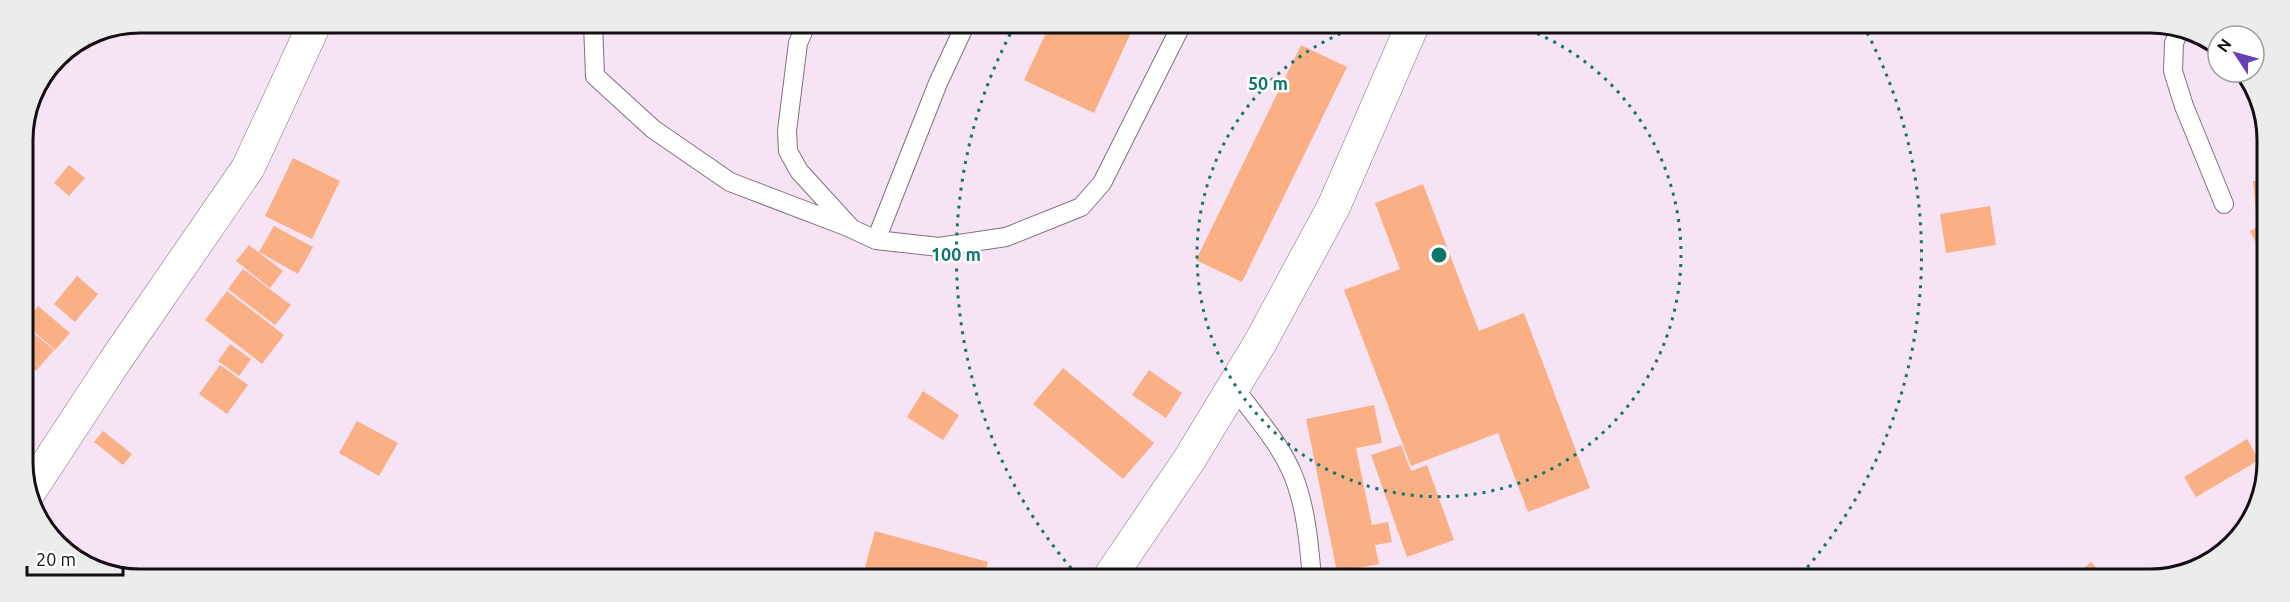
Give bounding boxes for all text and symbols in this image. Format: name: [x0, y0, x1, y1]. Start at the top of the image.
north arrow: [2206, 24, 2266, 84]
text: N: [2213, 35, 2235, 55]
text: 50 m: [1248, 73, 1288, 93]
text: 100 m: [931, 244, 981, 264]
centre of rings: [1429, 245, 1449, 265]
scale bar: [27, 539, 123, 577]
text: 20 m: [36, 549, 76, 569]

